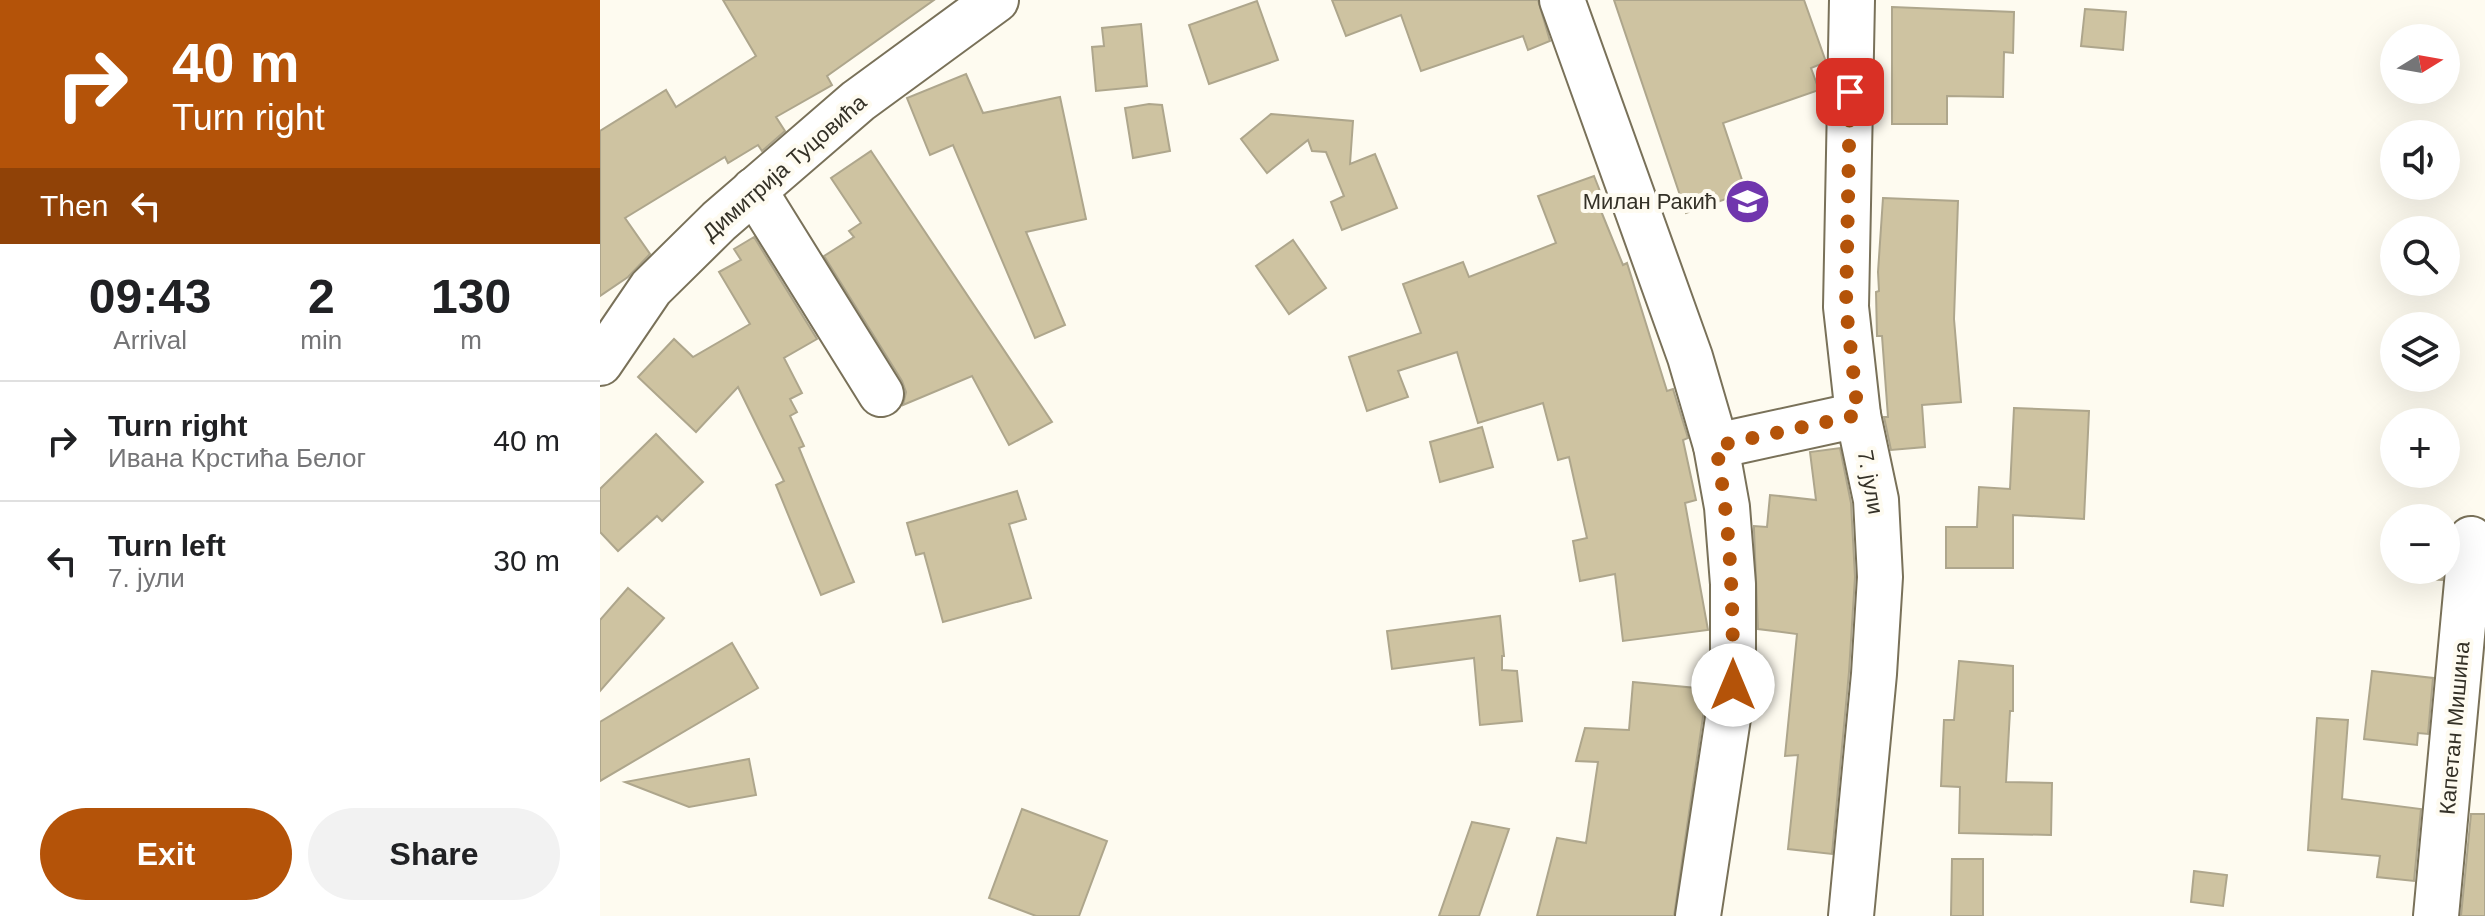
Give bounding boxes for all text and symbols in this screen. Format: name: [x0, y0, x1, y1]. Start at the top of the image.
north arrow: [2380, 24, 2460, 104]
map controls: [2380, 24, 2460, 584]
text: 40 m: [172, 31, 300, 94]
icon: right: [40, 32, 144, 136]
pin: [1816, 58, 1884, 126]
icon: arrive: [1828, 70, 1872, 114]
street label: Димитрија Туцовића: [697, 89, 872, 245]
text: Turn right: [172, 97, 325, 138]
button: sound: [2380, 120, 2460, 200]
school or university icon: Милан Ракић: [1724, 177, 1772, 225]
icon: left: [124, 184, 168, 228]
text: Then: [40, 189, 108, 222]
place label: Милан Ракић: [1583, 189, 1717, 214]
button: search: [2380, 216, 2460, 296]
text: 09:43: [89, 270, 212, 323]
text: 2: [308, 270, 335, 323]
text: 130: [431, 270, 511, 323]
button: layers: [2380, 312, 2460, 392]
text: Arrival: [113, 325, 187, 355]
text: min: [300, 325, 342, 355]
text: m: [460, 325, 482, 355]
button: +: [2380, 408, 2460, 488]
text: Turn right: [108, 409, 247, 442]
icon: right: [40, 419, 84, 463]
text: 40 m: [493, 424, 560, 457]
text: Ивана Крстића Белог: [108, 443, 366, 473]
street label: 7. јули: [1853, 448, 1888, 516]
button: −: [2380, 504, 2460, 584]
text: Turn left: [108, 529, 226, 562]
icon: left: [40, 539, 84, 583]
text: 30 m: [493, 544, 560, 577]
text: 7. јули: [108, 563, 185, 593]
street label: Капетан Мишина: [2434, 640, 2475, 816]
position arrow: [1691, 643, 1775, 727]
button: Exit: [40, 808, 292, 900]
button: Share: [308, 808, 560, 900]

